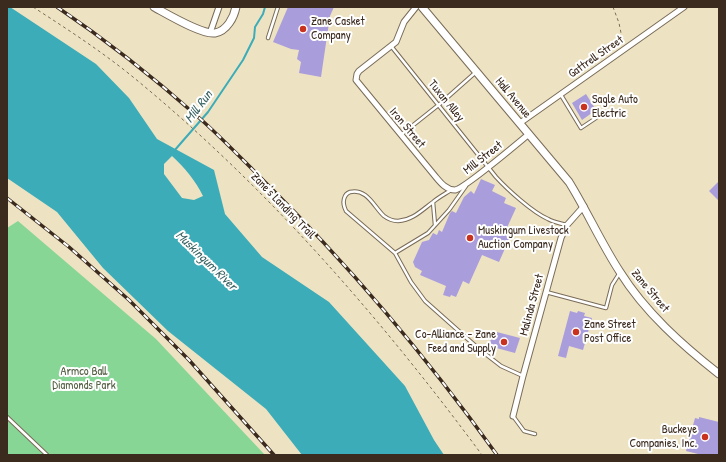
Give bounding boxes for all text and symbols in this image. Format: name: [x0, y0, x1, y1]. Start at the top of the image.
place label: Zane Casket Company: [311, 15, 365, 43]
marker: Zane Casket Company: [298, 24, 308, 34]
street label: Gattrell Street: [566, 33, 626, 81]
street label: Hall Avenue: [492, 75, 534, 121]
street label: Tuxan Alley: [425, 77, 467, 125]
water label: Mill Run: [182, 88, 216, 126]
place label: Sagle Auto Electric: [592, 93, 638, 121]
marker: Sagle Auto Electric: [579, 102, 589, 112]
street label: Iron Street: [386, 105, 428, 151]
street label: Mill Street: [461, 138, 505, 178]
street label: Zane's Landing Trail: [248, 170, 318, 242]
place label: Muskingum Livestock Auction Company: [478, 224, 569, 252]
water label: Muskingum River: [172, 228, 240, 294]
marker: Muskingum Livestock Auction Company: [465, 233, 475, 243]
street label: Zane Street: [628, 267, 672, 315]
street label: Malinda Street: [517, 273, 547, 337]
place label: Zane Street Post Office: [584, 318, 636, 346]
marker: Zane Street Post Office: [571, 327, 581, 337]
place label: Co-Alliance - Zane Feed and Supply: [415, 328, 496, 356]
marker: Co-Alliance - Zane Feed and Supply: [499, 337, 509, 347]
park label: Armco Ball Diamonds Park: [52, 365, 116, 393]
place label: Buckeye Companies, Inc.: [629, 423, 697, 451]
marker: Buckeye Companies, Inc.: [700, 432, 710, 442]

